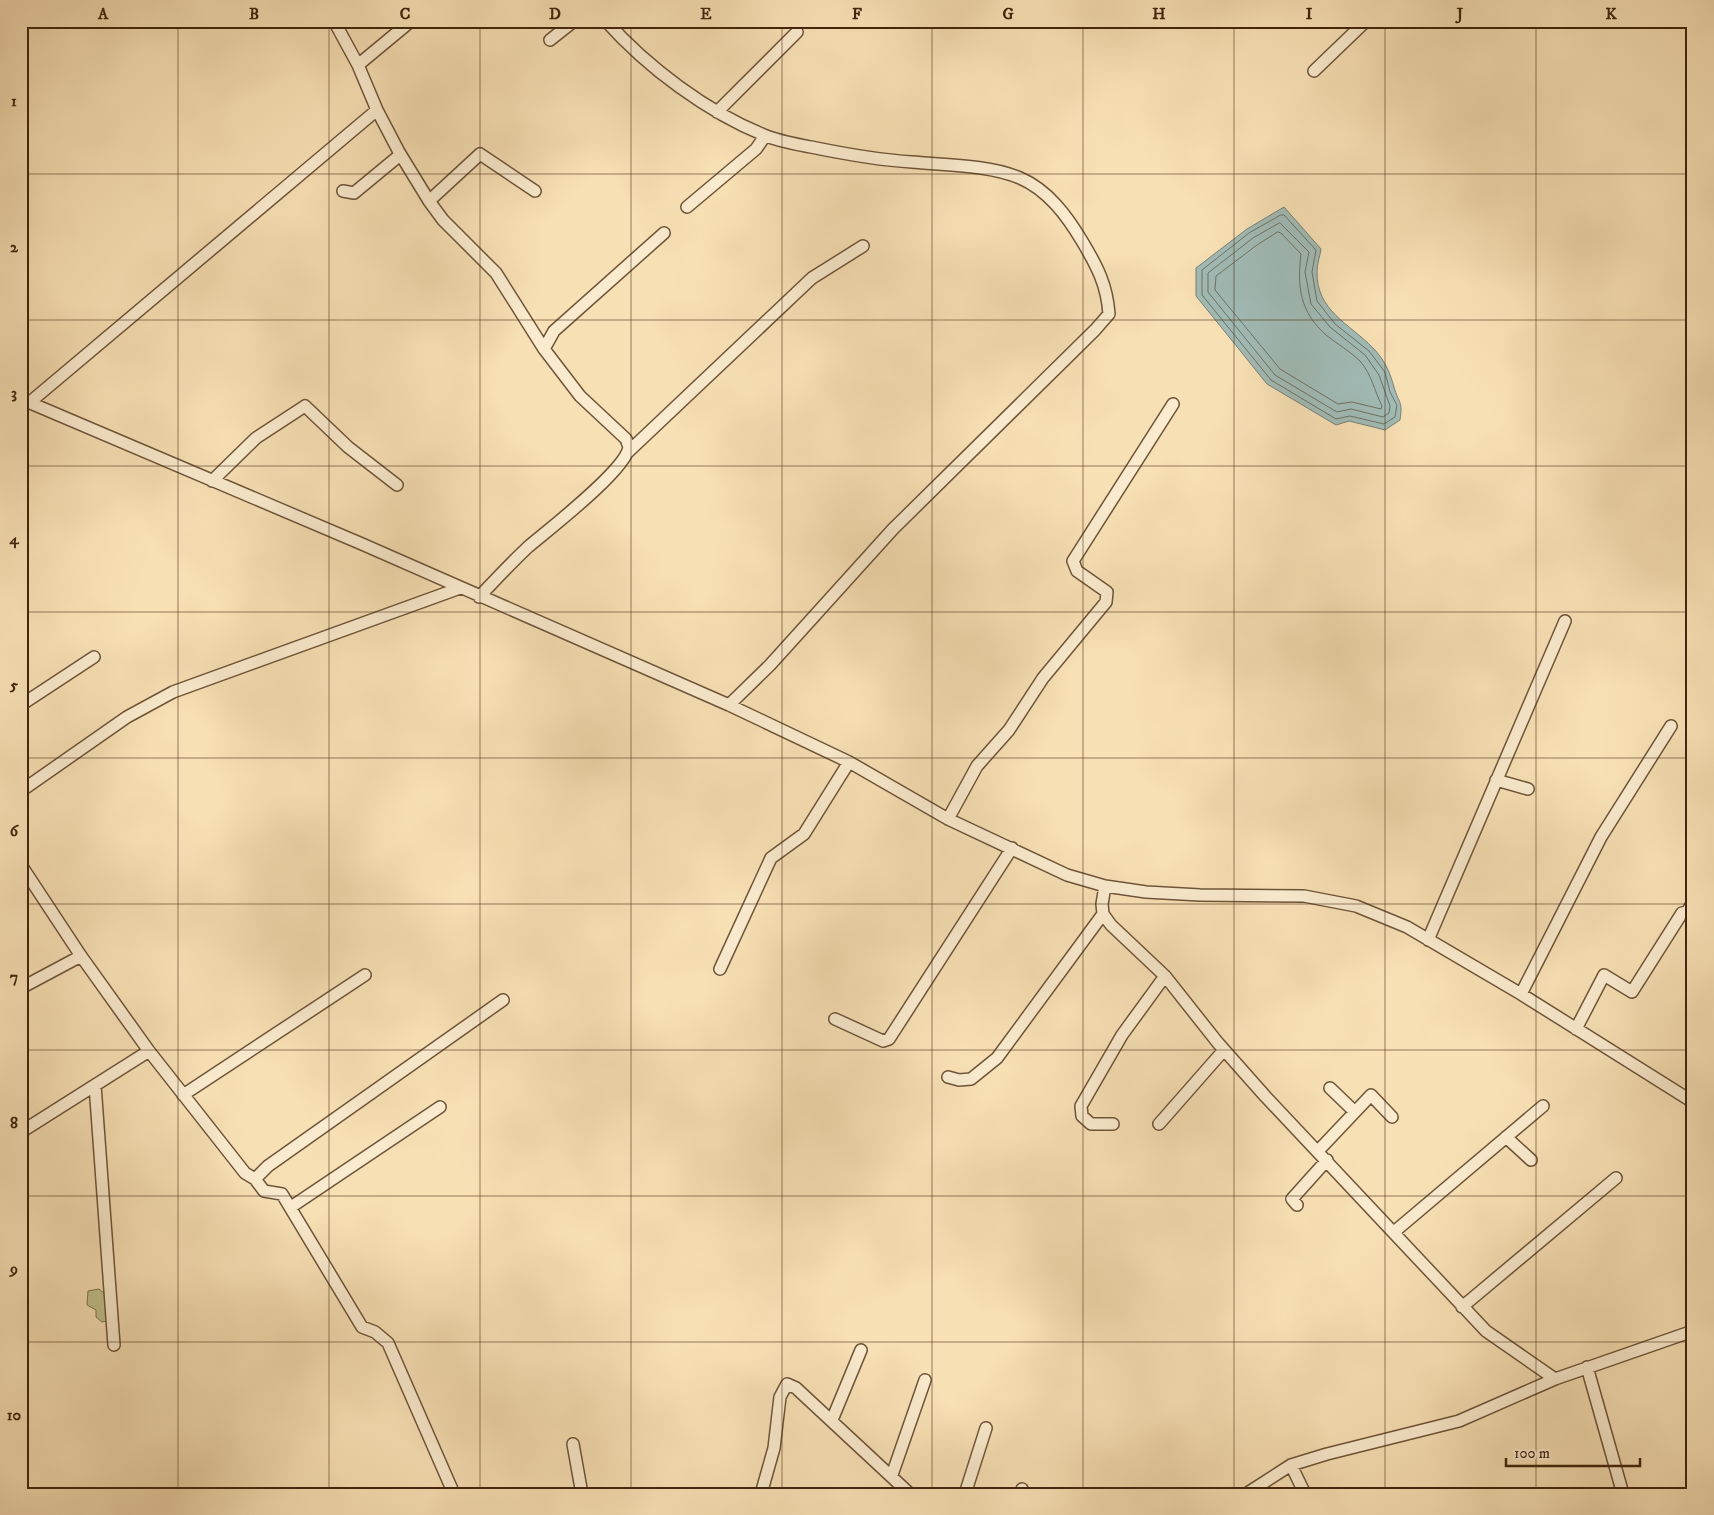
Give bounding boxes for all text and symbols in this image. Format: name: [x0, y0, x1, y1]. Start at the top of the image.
text: A: [97, 4, 109, 24]
text: B: [249, 4, 259, 24]
text: C: [400, 4, 410, 24]
text: D: [549, 4, 561, 24]
text: E: [700, 4, 712, 24]
text: F: [852, 4, 862, 24]
text: G: [1002, 4, 1014, 24]
text: H: [1152, 4, 1166, 24]
text: I: [1306, 4, 1313, 24]
text: J: [1455, 4, 1464, 24]
text: K: [1605, 4, 1617, 24]
text: 1: [11, 91, 17, 111]
text: 2: [10, 237, 19, 257]
text: 3: [11, 383, 17, 403]
text: 4: [8, 529, 19, 549]
text: 5: [9, 675, 18, 695]
text: 6: [10, 821, 20, 841]
text: 7: [10, 967, 18, 987]
text: 8: [10, 1113, 18, 1133]
text: 9: [9, 1259, 18, 1279]
text: 10: [7, 1405, 22, 1425]
scale bar: [1506, 1435, 1640, 1467]
text: 100 m: [1514, 1444, 1550, 1463]

